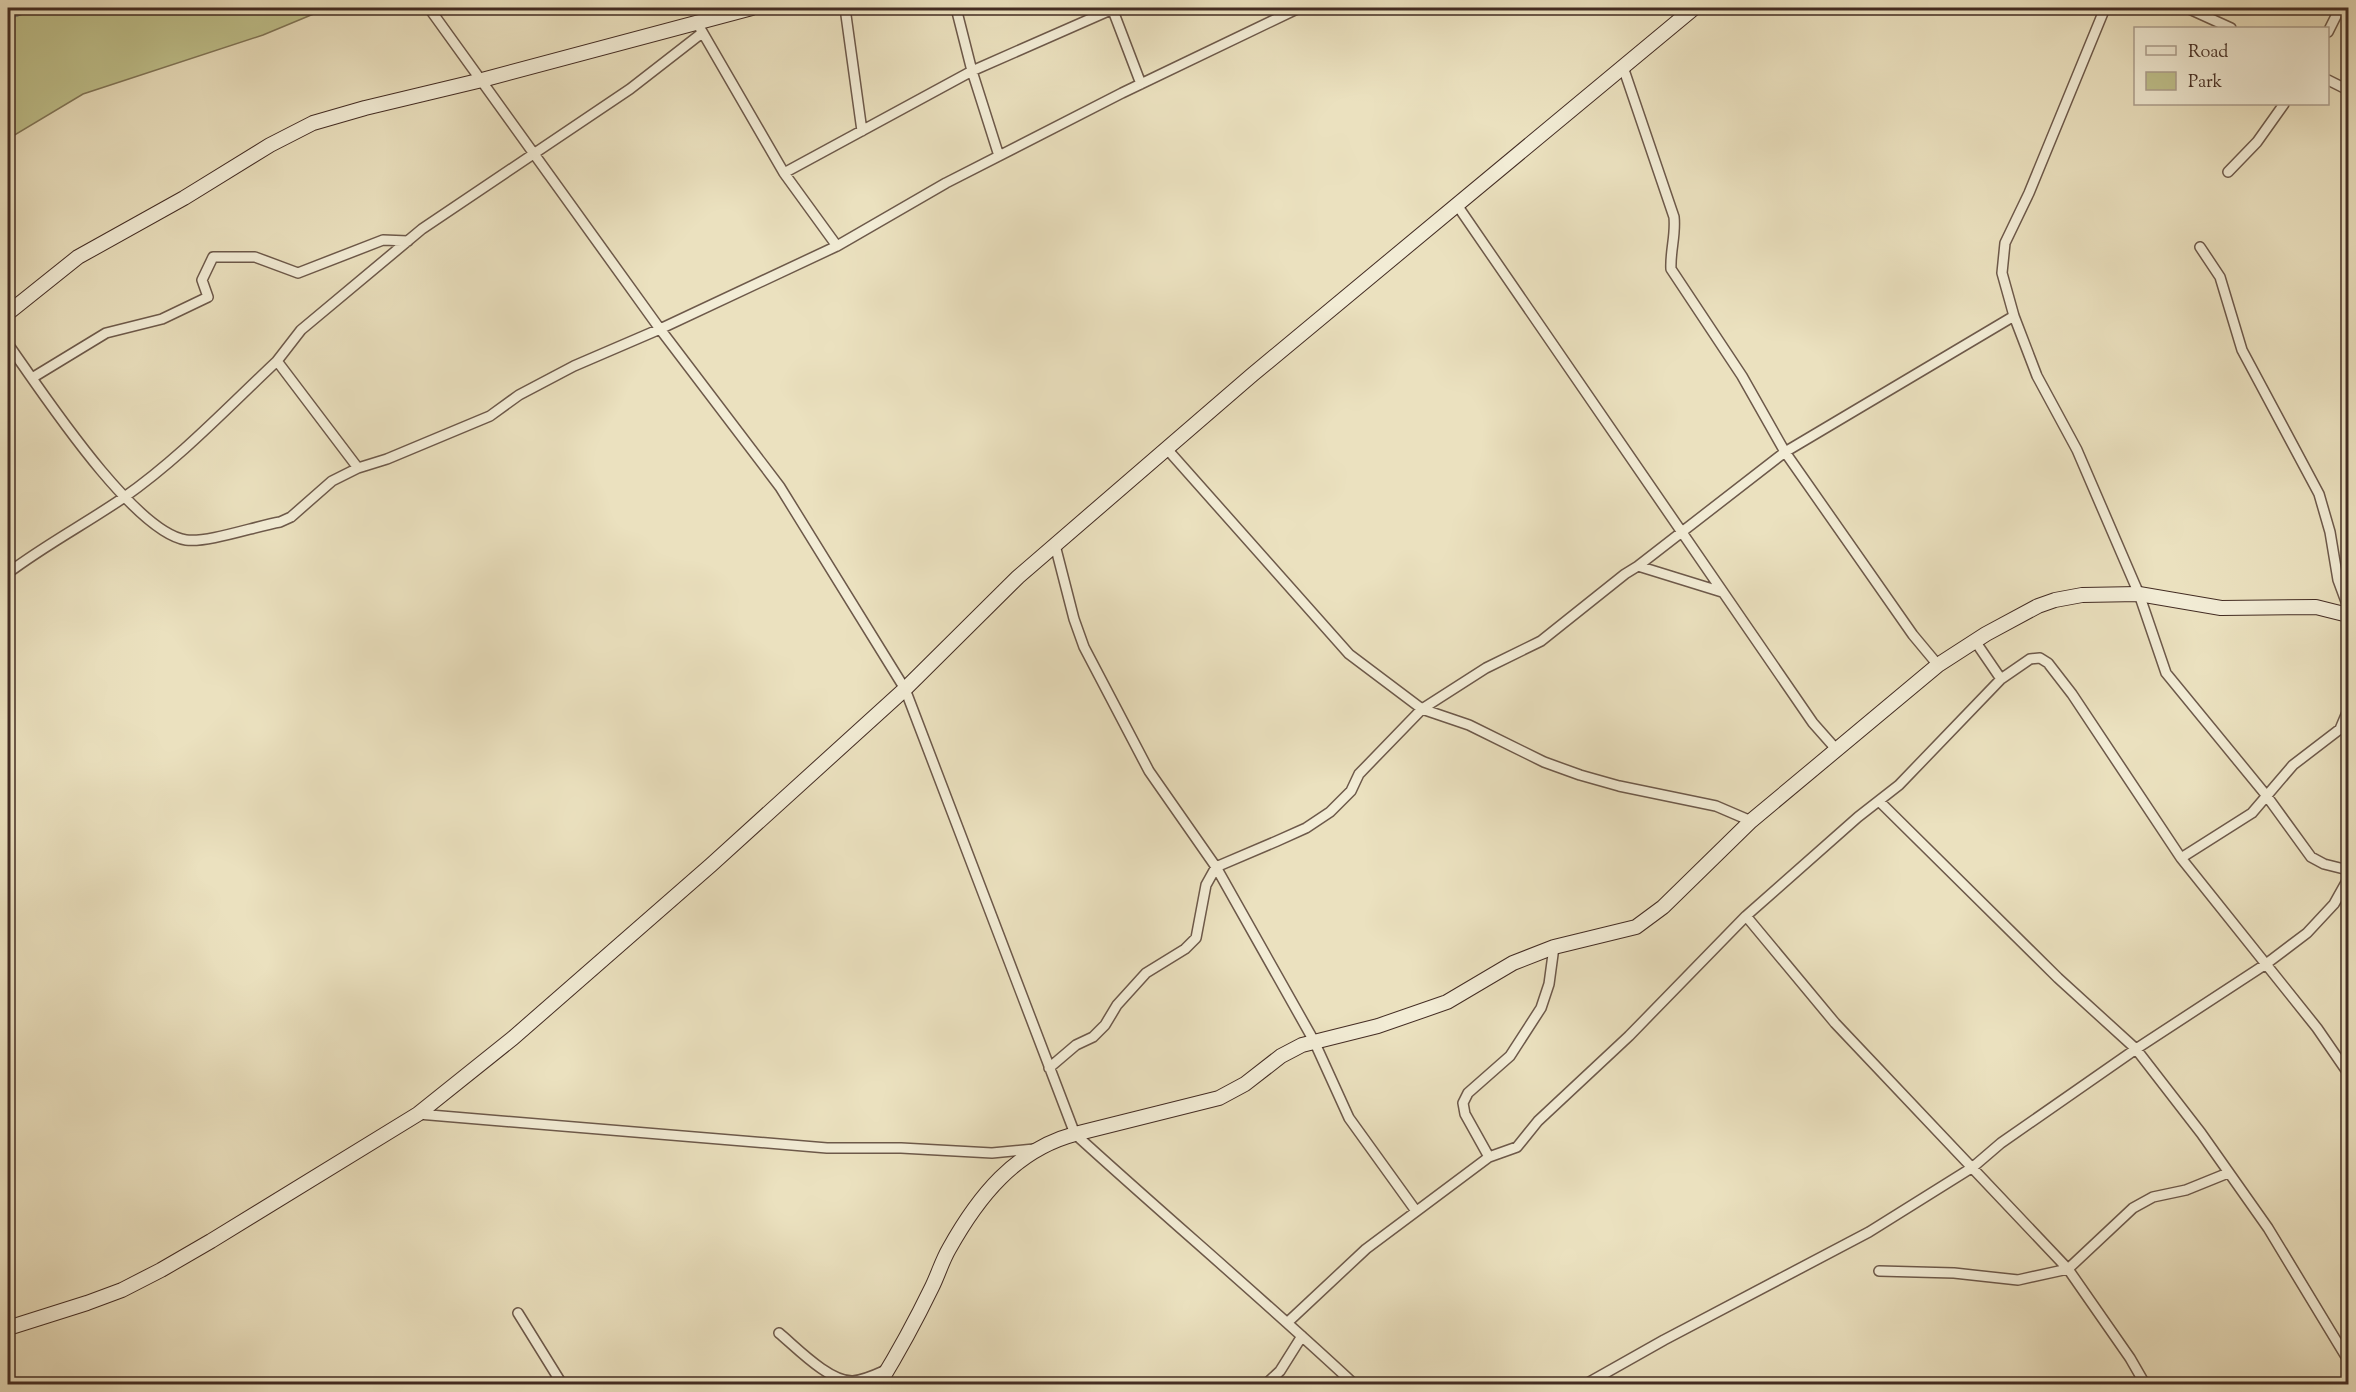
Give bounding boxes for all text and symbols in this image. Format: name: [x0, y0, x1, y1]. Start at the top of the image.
legend: [2134, 27, 2329, 105]
text: Road: [2188, 40, 2228, 66]
text: Park: [2188, 70, 2223, 96]

